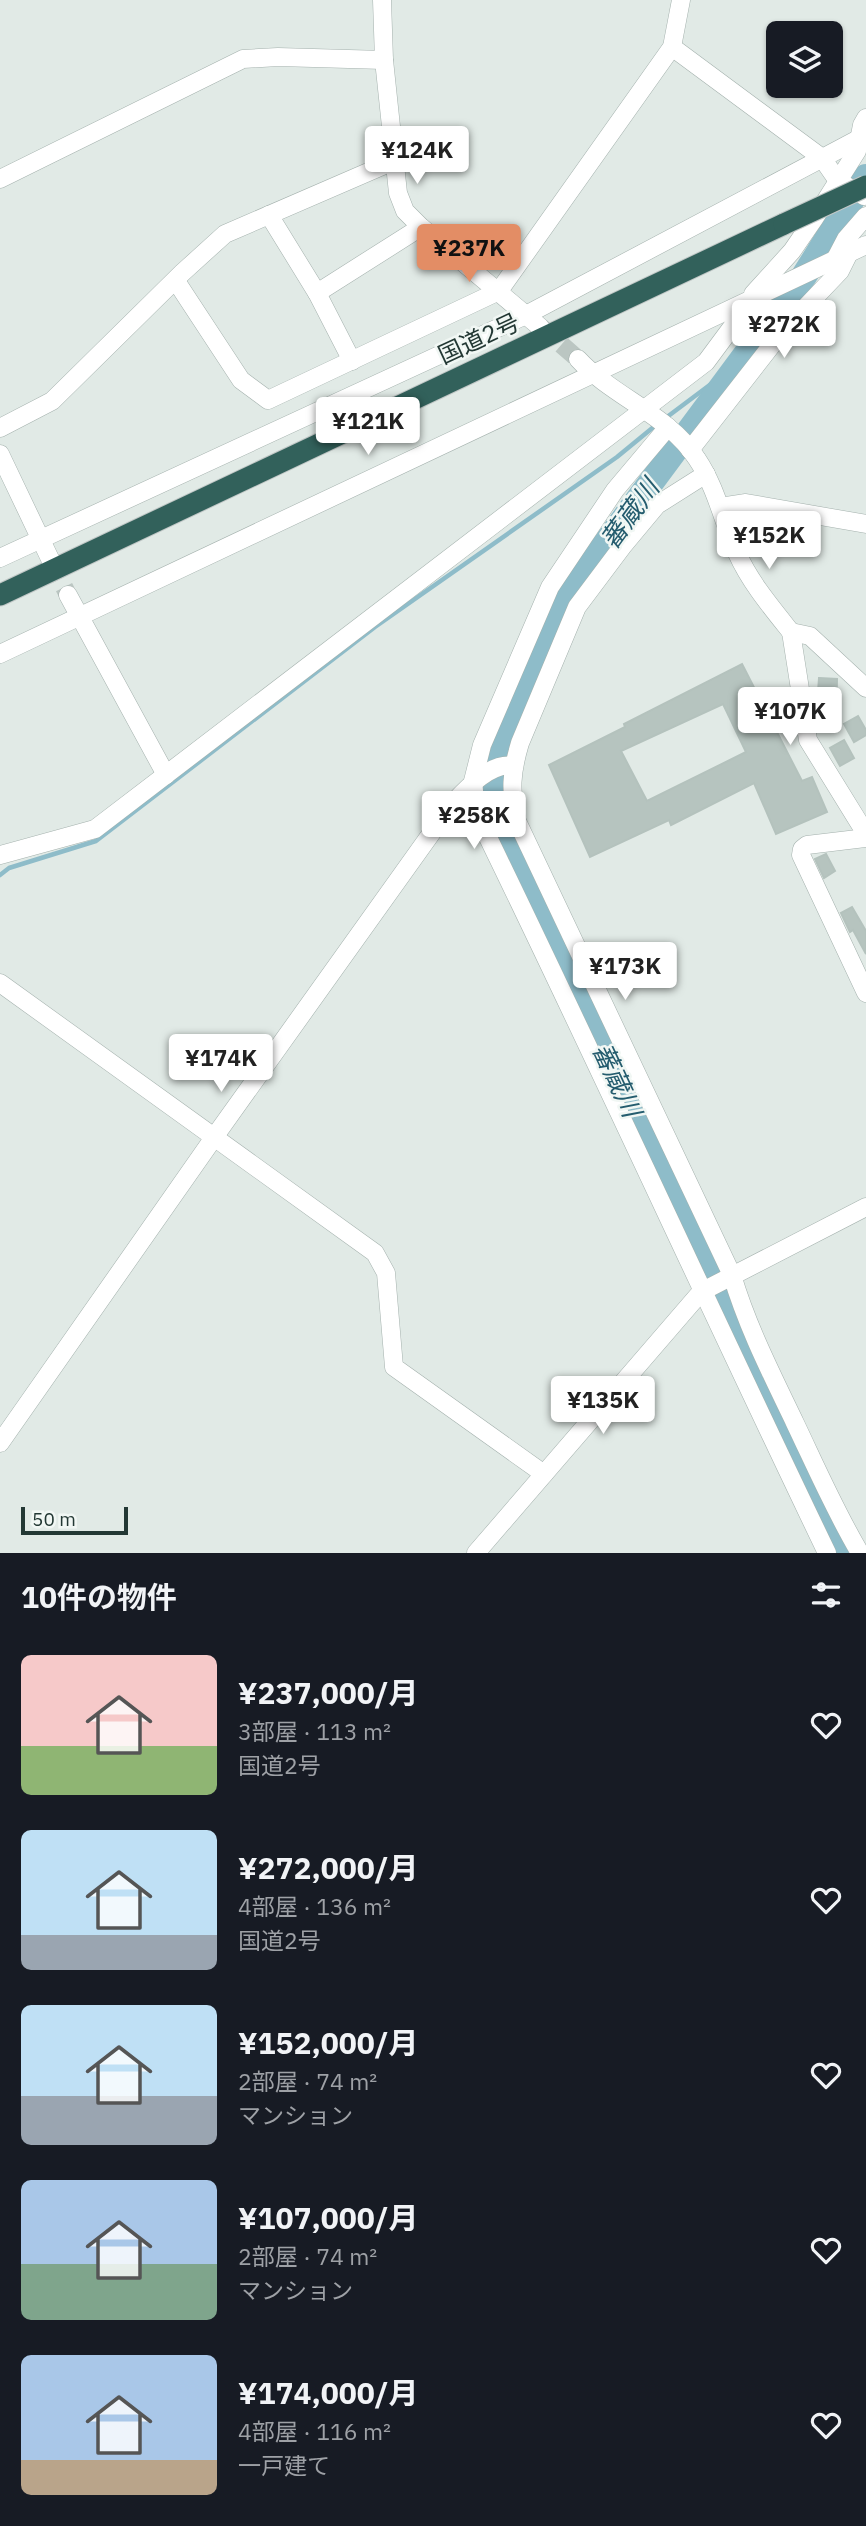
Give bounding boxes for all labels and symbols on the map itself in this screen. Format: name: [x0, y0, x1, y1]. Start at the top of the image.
pin: ¥124K: [368, 127, 466, 186]
pin: ¥237K: [420, 224, 518, 284]
pin: ¥272K: [735, 300, 833, 360]
street label: 国道2号: [433, 305, 524, 371]
pin: ¥121K: [319, 398, 417, 457]
water label: 蕃蔵川: [593, 469, 668, 555]
pin: ¥152K: [720, 512, 818, 571]
pin: ¥107K: [741, 688, 839, 747]
pin: ¥258K: [425, 792, 523, 851]
pin: ¥173K: [576, 942, 674, 1002]
pin: ¥174K: [172, 1034, 270, 1094]
water label: 蕃蔵川: [586, 1037, 651, 1125]
pin: ¥135K: [554, 1376, 652, 1436]
scale bar: [21, 1504, 128, 1536]

